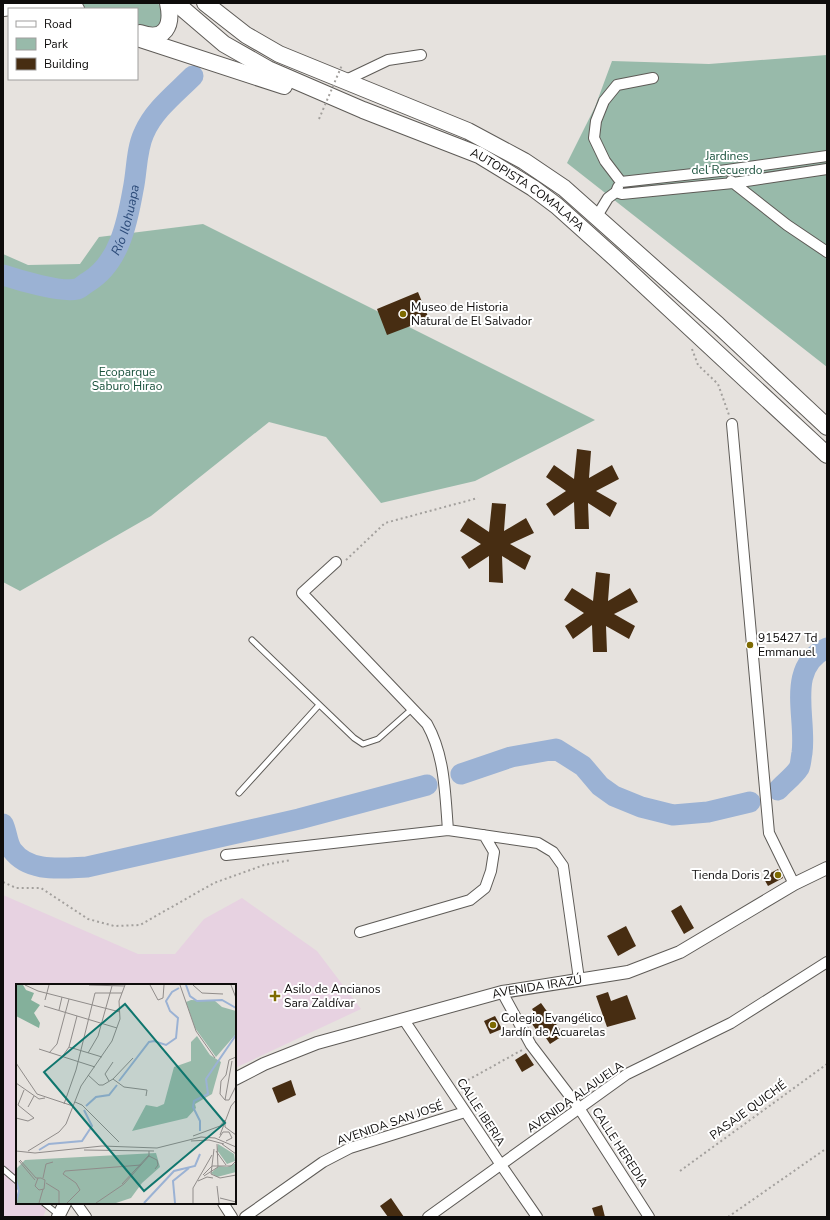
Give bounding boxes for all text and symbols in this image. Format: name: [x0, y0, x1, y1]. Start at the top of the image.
legend: [8, 8, 138, 80]
text: Road: [44, 16, 72, 32]
text: Park: [44, 36, 69, 52]
text: Building: [44, 56, 89, 72]
street label: AUTOPISTA COMALAPA: [468, 144, 588, 235]
park label: Jardines del Recuerdo: [692, 148, 763, 178]
water label: Río Ilohuapa: [107, 183, 144, 258]
place label: Museo de Historia Natural de El Salvador: [411, 299, 533, 329]
marker: Museo de Historia Natural de El Salvador: [398, 309, 408, 319]
park label: Ecoparque Saburo Hirao: [92, 364, 163, 394]
place label: 915427 Td Emmanuel: [758, 630, 818, 660]
marker: 915427 Td Emmanuel: [745, 640, 755, 650]
place label: Tienda Doris 2: [692, 867, 770, 883]
marker: Tienda Doris 2: [773, 870, 783, 880]
street label: AVENIDA IRAZÚ: [490, 971, 583, 1002]
place label: Asilo de Ancianos Sara Zaldívar: [284, 981, 381, 1011]
inset map: [16, 984, 236, 1204]
marker: Asilo de Ancianos Sara Zaldívar: [269, 990, 281, 1002]
place label: Colegio Evangélico Jardín de Acuarelas: [500, 1010, 605, 1040]
marker: Colegio Evangélico Jardín de Acuarelas: [488, 1020, 498, 1030]
street label: AVENIDA ALAJUELA: [523, 1057, 627, 1136]
street label: CALLE IBERIA: [453, 1075, 509, 1149]
street label: PASAJE QUICHÉ: [707, 1077, 789, 1143]
street label: AVENIDA SAN JOSÉ: [335, 1097, 445, 1149]
street label: CALLE HEREDIA: [588, 1104, 652, 1190]

